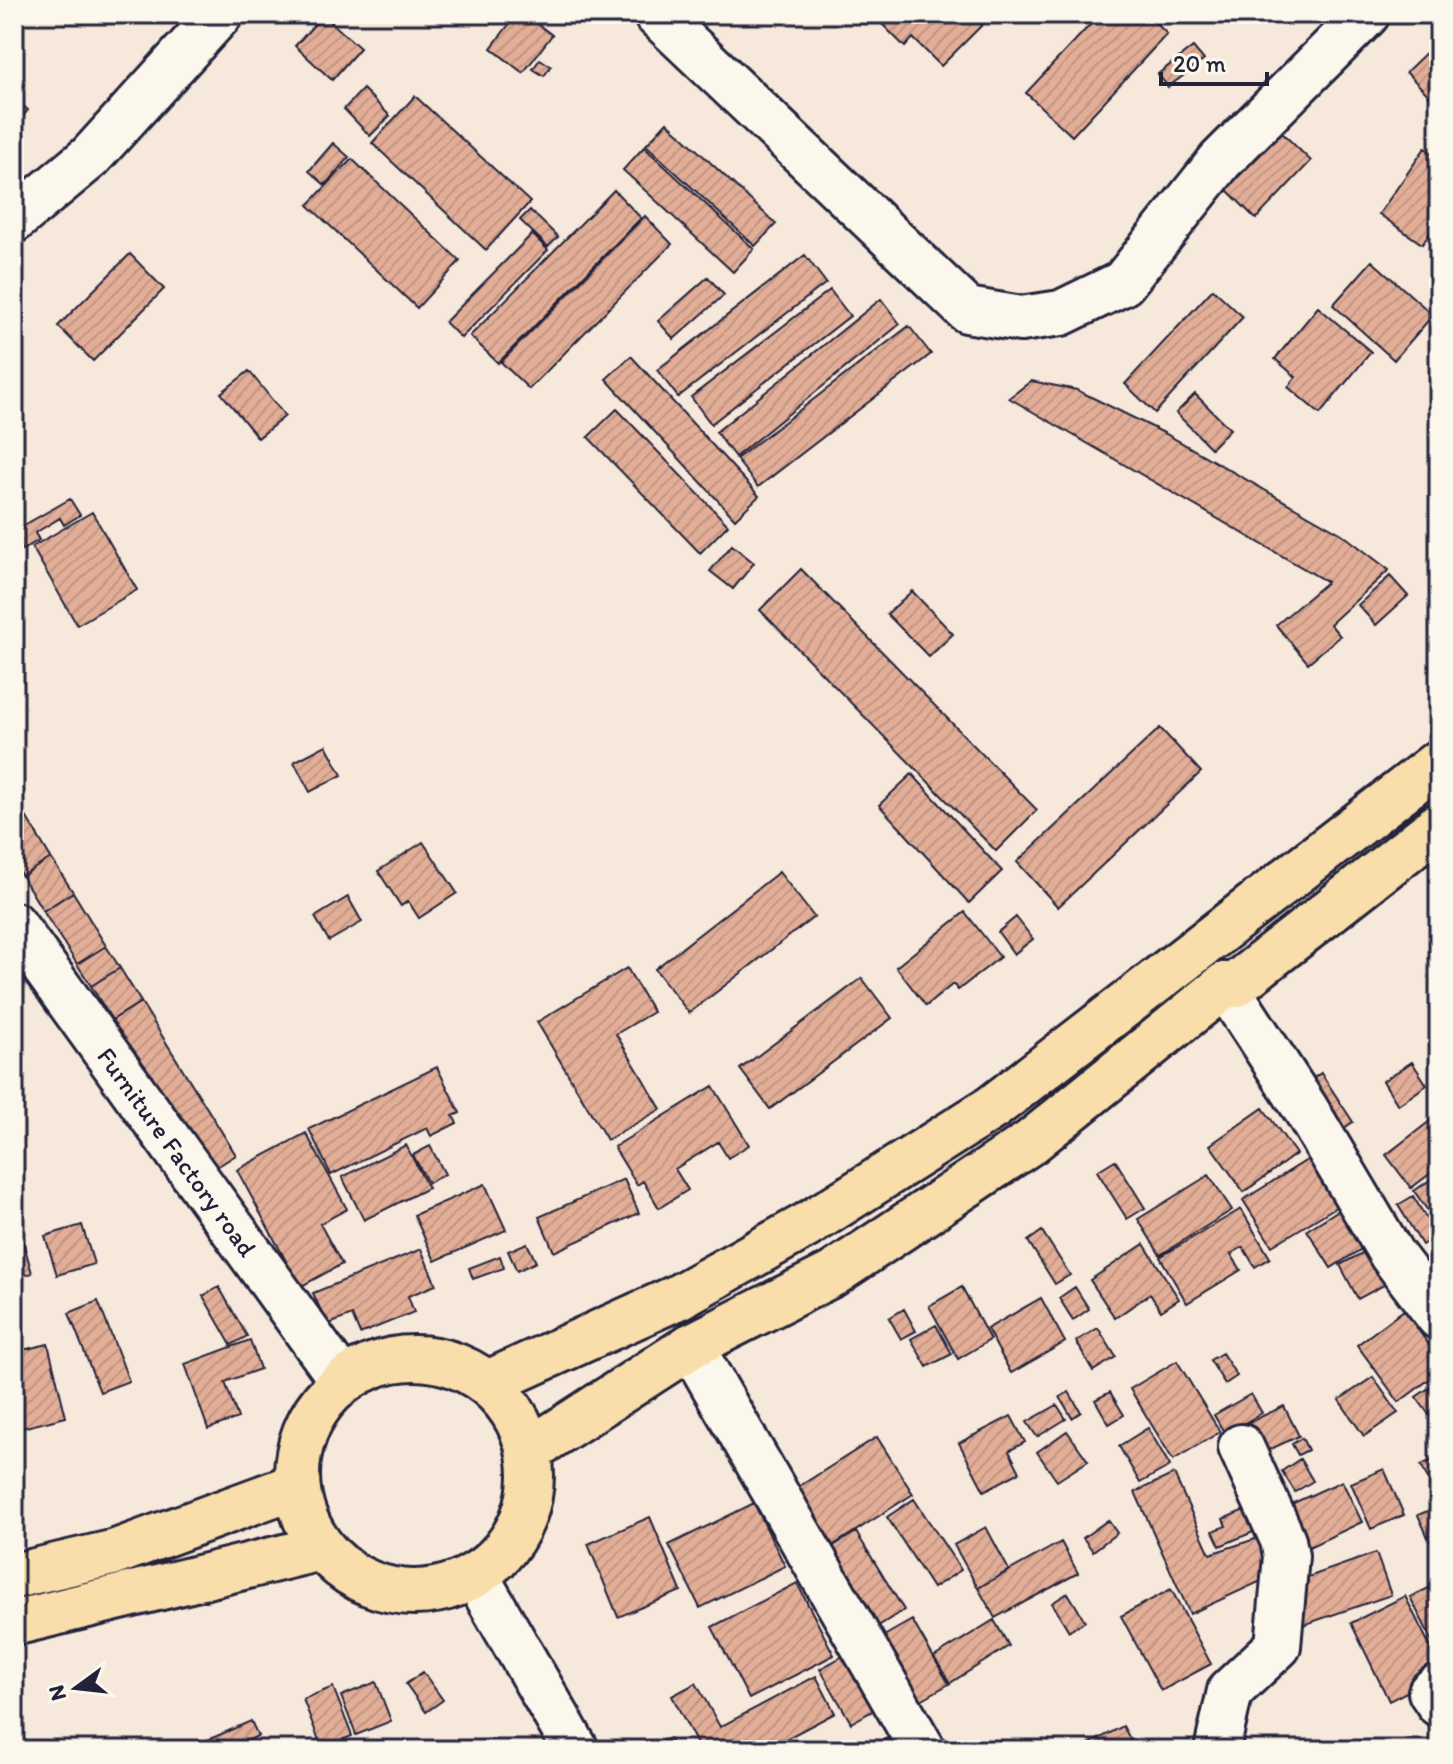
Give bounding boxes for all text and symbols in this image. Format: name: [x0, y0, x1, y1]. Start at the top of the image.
scale bar: [1161, 36, 1267, 86]
text: 20 m: [1173, 49, 1226, 78]
street label: Furniture Factory road: [90, 1041, 264, 1264]
north arrow: [36, 1648, 116, 1728]
text: N: [42, 1682, 72, 1704]

